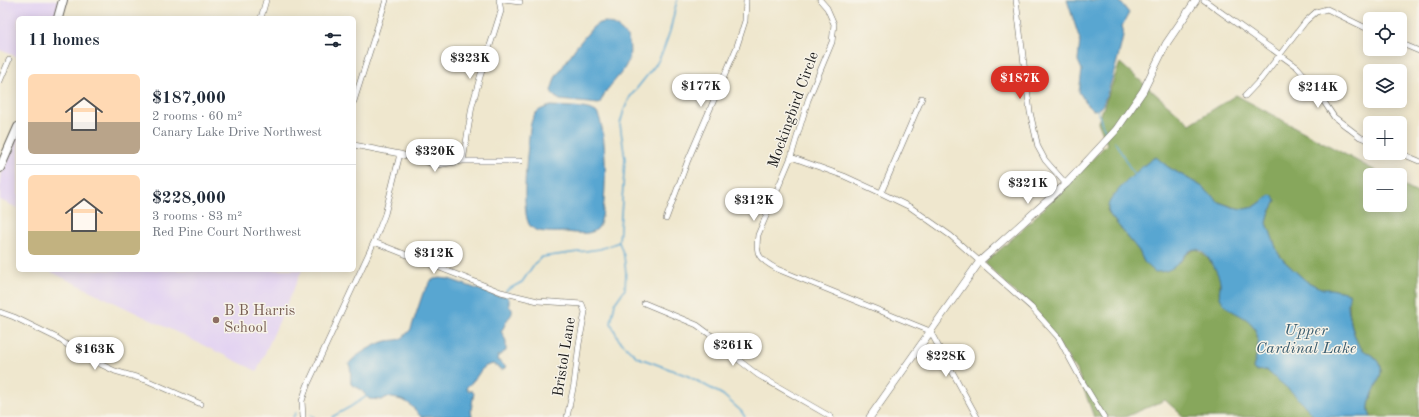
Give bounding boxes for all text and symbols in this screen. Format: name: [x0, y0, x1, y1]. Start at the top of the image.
map controls: [1363, 12, 1407, 212]
button: locate: [1363, 12, 1407, 56]
icon: filters: [322, 29, 344, 51]
text: 11 homes: [28, 32, 100, 49]
pin: $323K: [442, 46, 498, 80]
street label: Mockingbird Circle: [766, 50, 822, 170]
text: $323K: [450, 52, 490, 65]
button: layers: [1363, 64, 1407, 108]
pin: $187K: [992, 66, 1048, 100]
text: $187K: [1000, 72, 1040, 85]
pin: $177K: [673, 74, 729, 108]
pin: $214K: [1290, 75, 1346, 109]
text: $177K: [681, 80, 721, 93]
text: $214K: [1298, 81, 1338, 94]
icon: home: [60, 90, 108, 138]
text: $187,000: [152, 90, 226, 107]
text: 2 rooms · 60 m²: [152, 110, 242, 123]
button: +: [1363, 116, 1407, 160]
text: Canary Lake Drive Northwest: [152, 126, 322, 139]
pin: $320K: [407, 139, 463, 173]
text: $320K: [415, 145, 455, 158]
button: −: [1363, 168, 1407, 212]
pin: $321K: [1000, 171, 1056, 205]
text: $321K: [1008, 177, 1048, 190]
pin: $312K: [726, 188, 782, 222]
text: $228,000: [152, 190, 226, 207]
icon: home: [60, 191, 108, 239]
text: $312K: [734, 194, 774, 207]
text: 3 rooms · 83 m²: [152, 210, 242, 223]
text: Red Pine Court Northwest: [152, 226, 301, 239]
pin: $312K: [406, 241, 462, 275]
text: $312K: [414, 247, 454, 260]
place label: B B Harris School: [224, 304, 295, 336]
marker: B B Harris School: [211, 315, 221, 325]
street label: Bristol Lane: [551, 316, 579, 398]
water label: Upper Cardinal Lake: [1256, 323, 1357, 357]
pin: $261K: [705, 333, 761, 367]
pin: $163K: [67, 337, 123, 371]
text: $261K: [713, 339, 753, 352]
text: $163K: [75, 343, 115, 356]
pin: $228K: [918, 344, 974, 378]
text: $228K: [926, 350, 966, 363]

